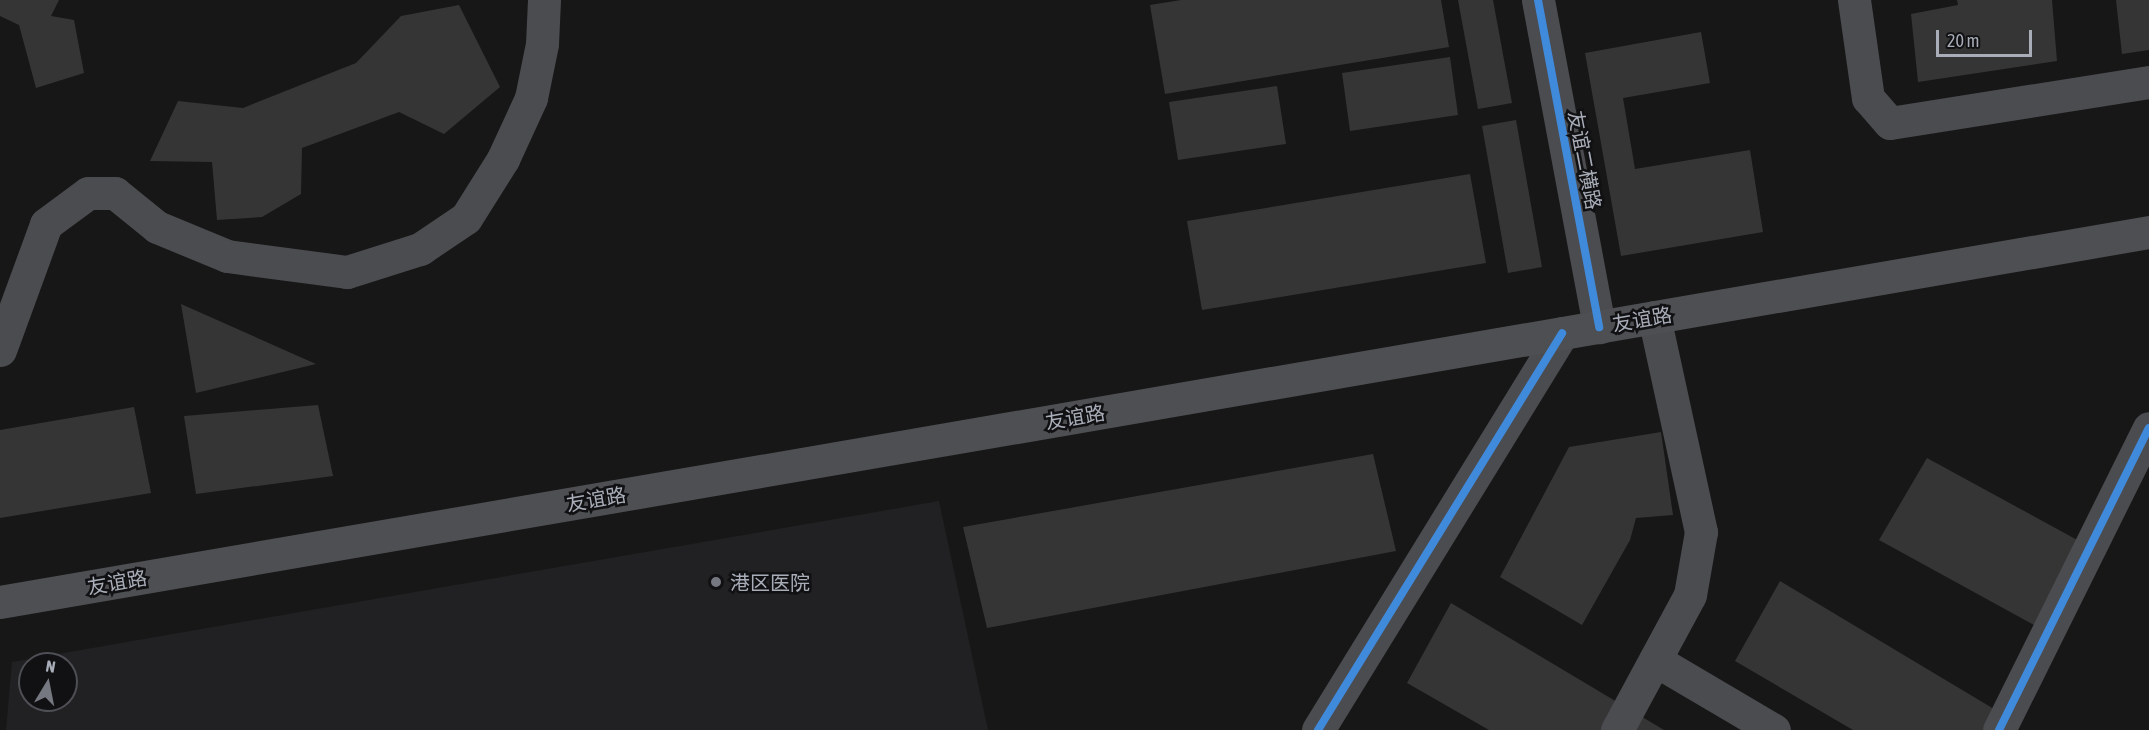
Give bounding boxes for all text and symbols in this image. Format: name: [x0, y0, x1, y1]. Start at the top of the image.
scale bar: [1939, 18, 2035, 56]
text: 20 m: [1947, 30, 1979, 51]
street label: 友谊二横路: [1564, 109, 1606, 211]
street label: 友谊路: [1610, 302, 1674, 336]
street label: 友谊路: [1043, 400, 1107, 434]
street label: 友谊路: [564, 482, 628, 516]
street label: 友谊路: [85, 565, 149, 599]
place label: 港区医院: [730, 570, 810, 594]
marker: 港区医院: [707, 573, 725, 591]
north arrow: [18, 652, 78, 712]
text: N: [45, 657, 57, 676]

